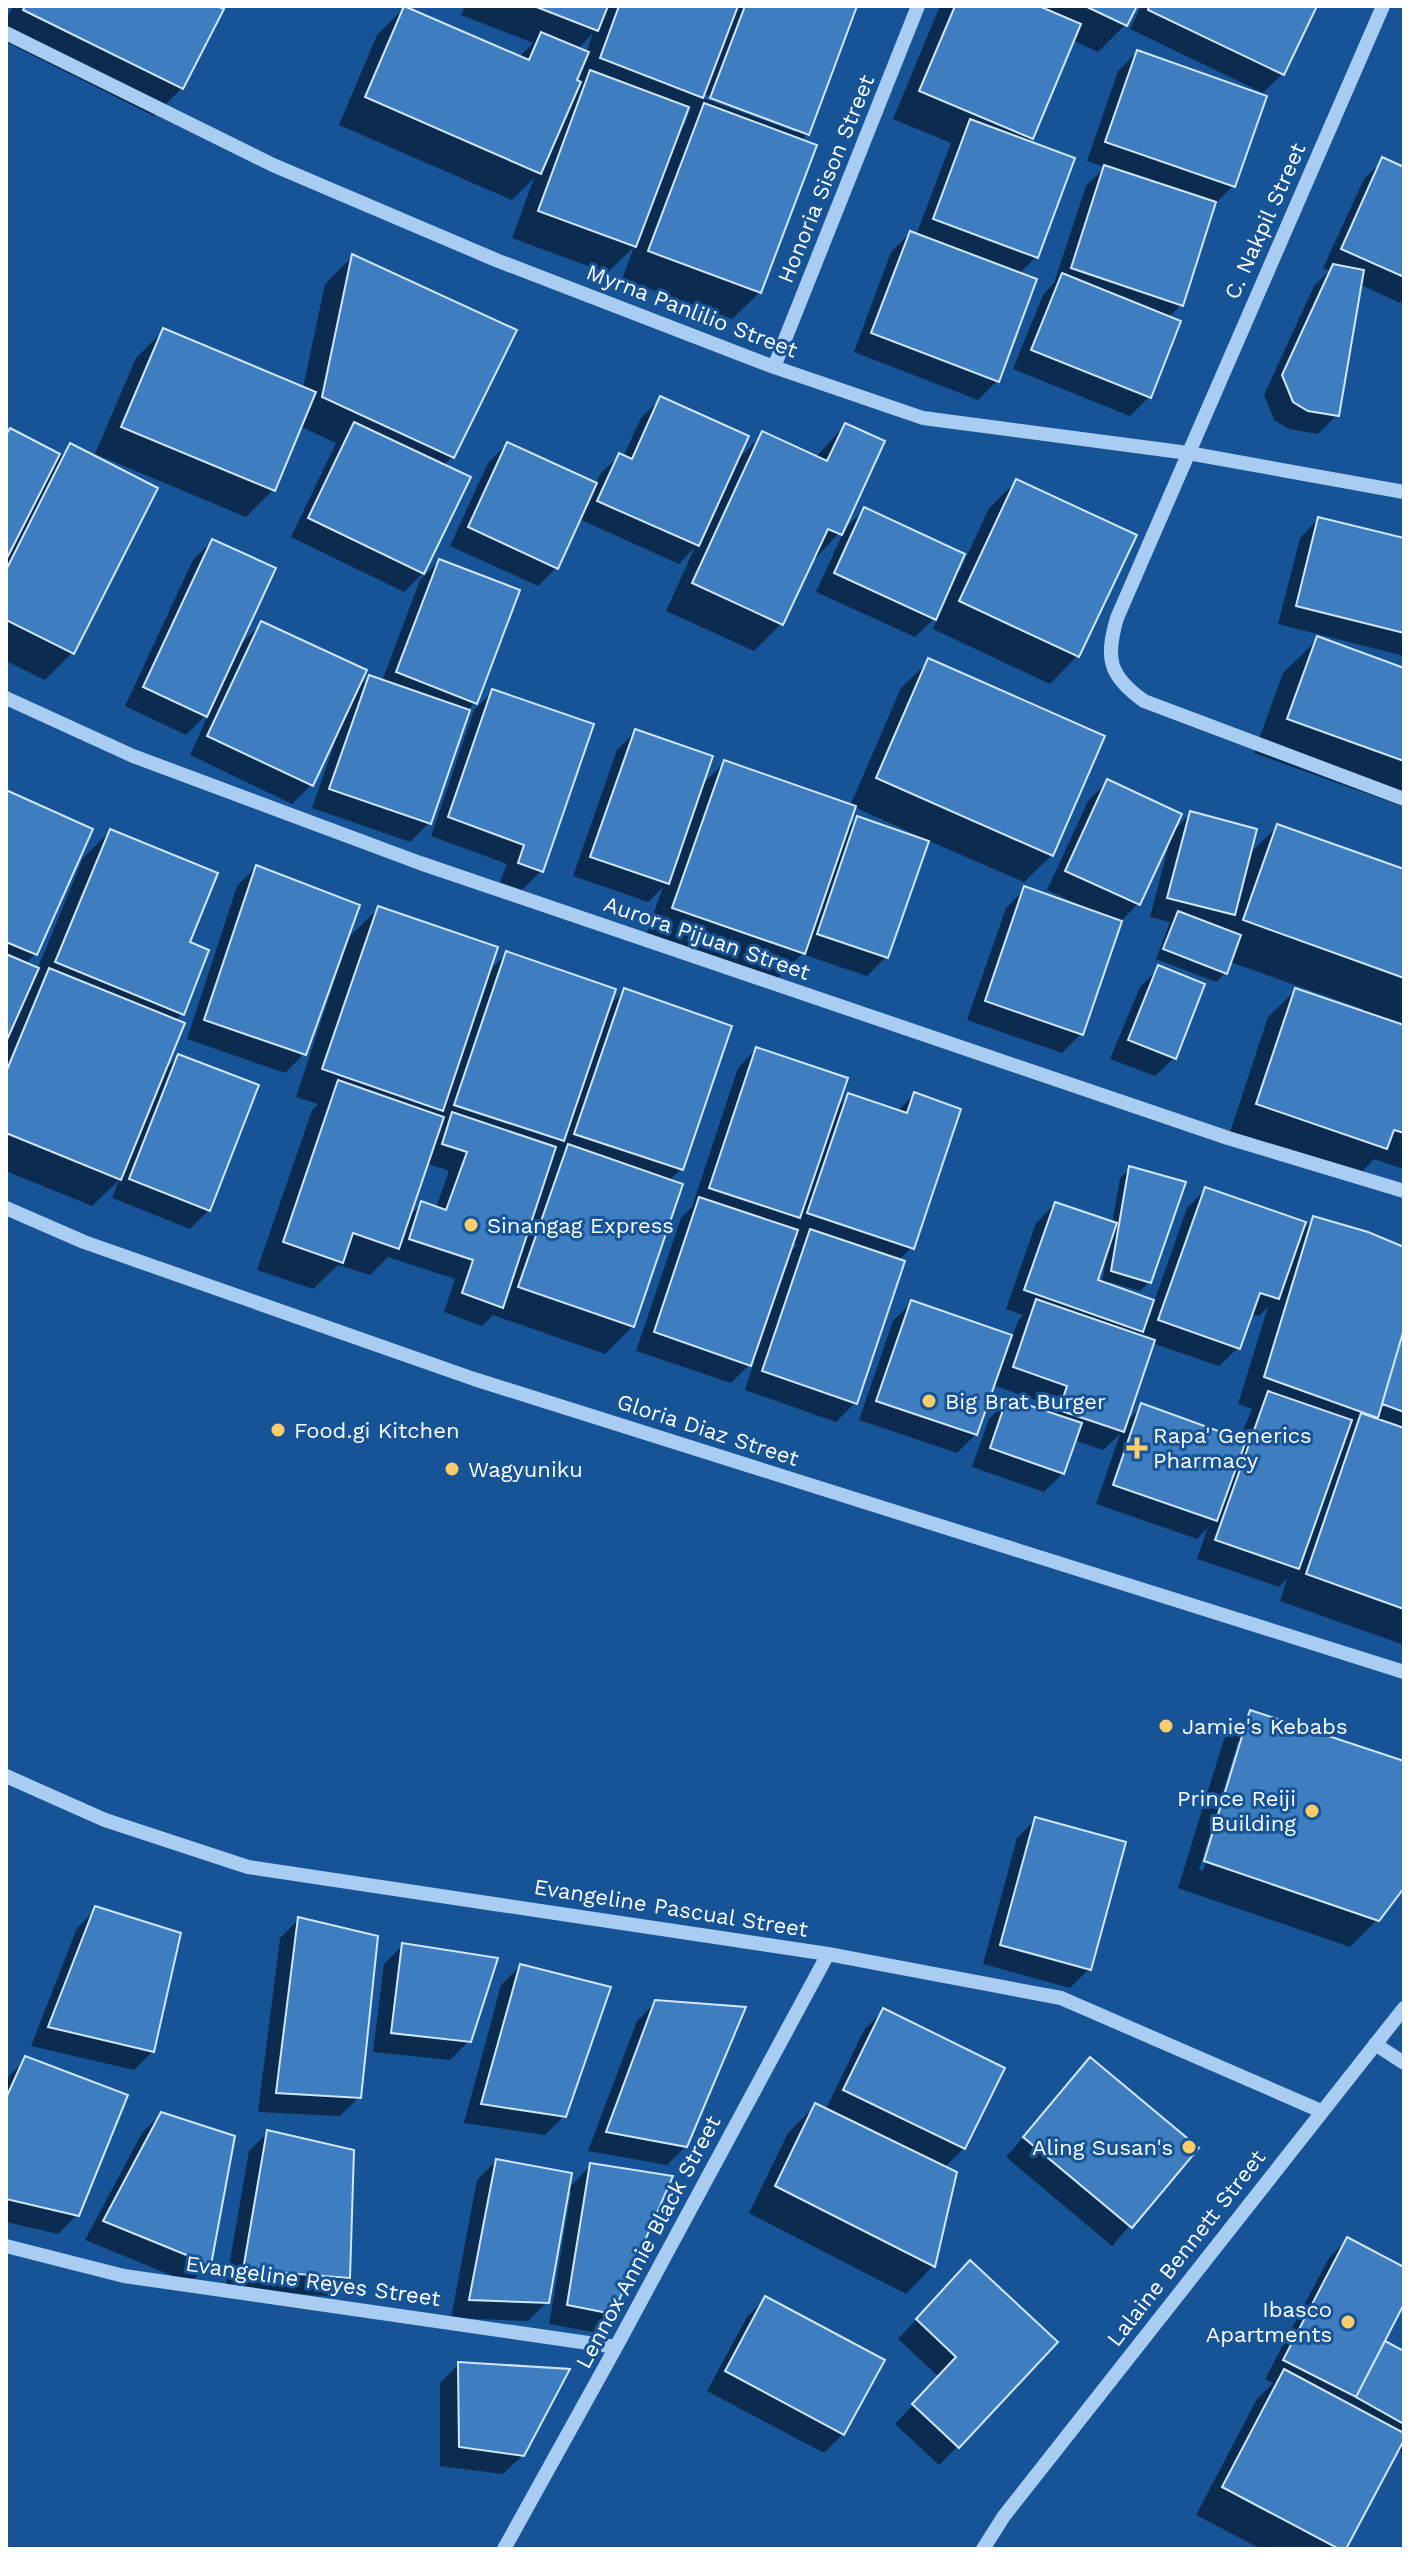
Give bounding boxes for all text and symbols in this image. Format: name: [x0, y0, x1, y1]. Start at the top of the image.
street label: Honoria Sison Street: [773, 71, 879, 287]
street label: C. Nakpil Street: [1219, 139, 1311, 303]
street label: Myrna Panlilio Street: [583, 259, 801, 363]
street label: Aurora Pijuan Street: [601, 891, 813, 985]
place label: Sinangag Express: [487, 1213, 674, 1238]
marker: Sinangag Express: [462, 1216, 480, 1234]
street label: Gloria Diaz Street: [614, 1389, 802, 1471]
place label: Big Brat Burger: [945, 1389, 1106, 1414]
marker: Big Brat Burger: [920, 1392, 938, 1410]
place label: Food.gi Kitchen: [294, 1418, 460, 1443]
marker: Food.gi Kitchen: [269, 1421, 287, 1439]
place label: Rapa' Generics Pharmacy: [1153, 1423, 1312, 1473]
marker: Rapa' Generics Pharmacy: [1128, 1439, 1146, 1457]
place label: Wagyuniku: [468, 1457, 583, 1482]
marker: Wagyuniku: [443, 1460, 461, 1478]
place label: Jamie's Kebabs: [1182, 1714, 1348, 1739]
marker: Jamie's Kebabs: [1157, 1717, 1175, 1735]
place label: Prince Reiji Building: [1177, 1786, 1296, 1836]
marker: Prince Reiji Building: [1303, 1802, 1321, 1820]
street label: Evangeline Pascual Street: [532, 1874, 810, 1942]
street label: Lennox Annie Black Street: [571, 2111, 725, 2373]
place label: Aling Susan's: [1032, 2135, 1173, 2160]
marker: Aling Susan's: [1180, 2138, 1198, 2156]
street label: Lalaine Bennett Street: [1102, 2145, 1270, 2351]
street label: Evangeline Reyes Street: [184, 2251, 442, 2311]
place label: Ibasco Apartments: [1206, 2297, 1332, 2347]
marker: Ibasco Apartments: [1339, 2313, 1357, 2331]

